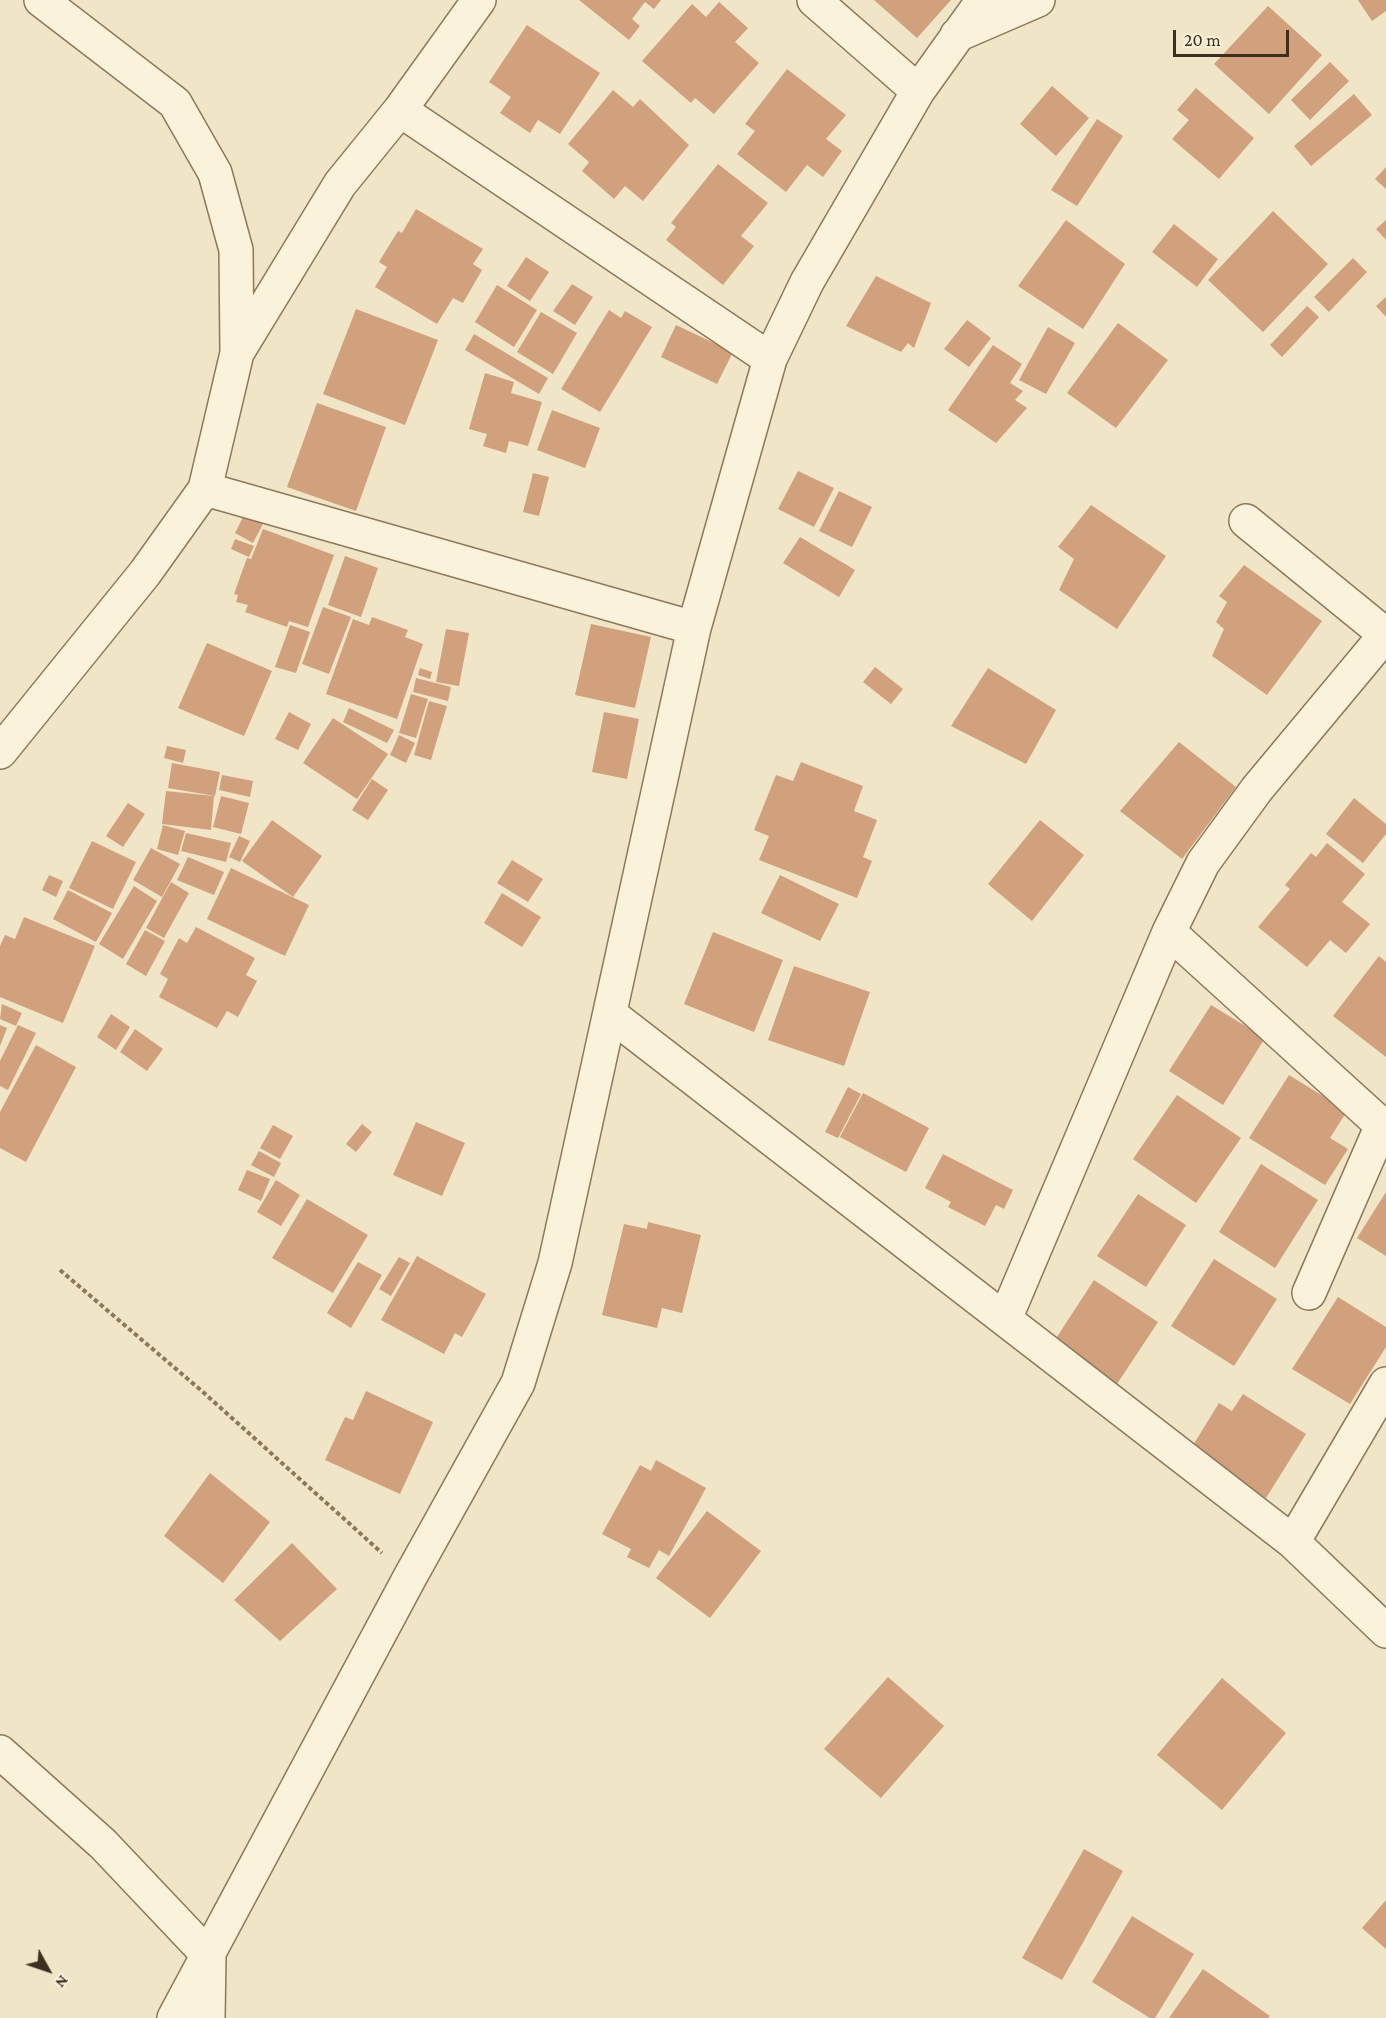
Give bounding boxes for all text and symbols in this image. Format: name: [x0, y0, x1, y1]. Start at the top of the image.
scale bar: [1176, 18, 1292, 56]
text: 20 m: [1184, 30, 1221, 50]
north arrow: [18, 1940, 78, 2000]
text: N: [52, 1972, 72, 1992]

